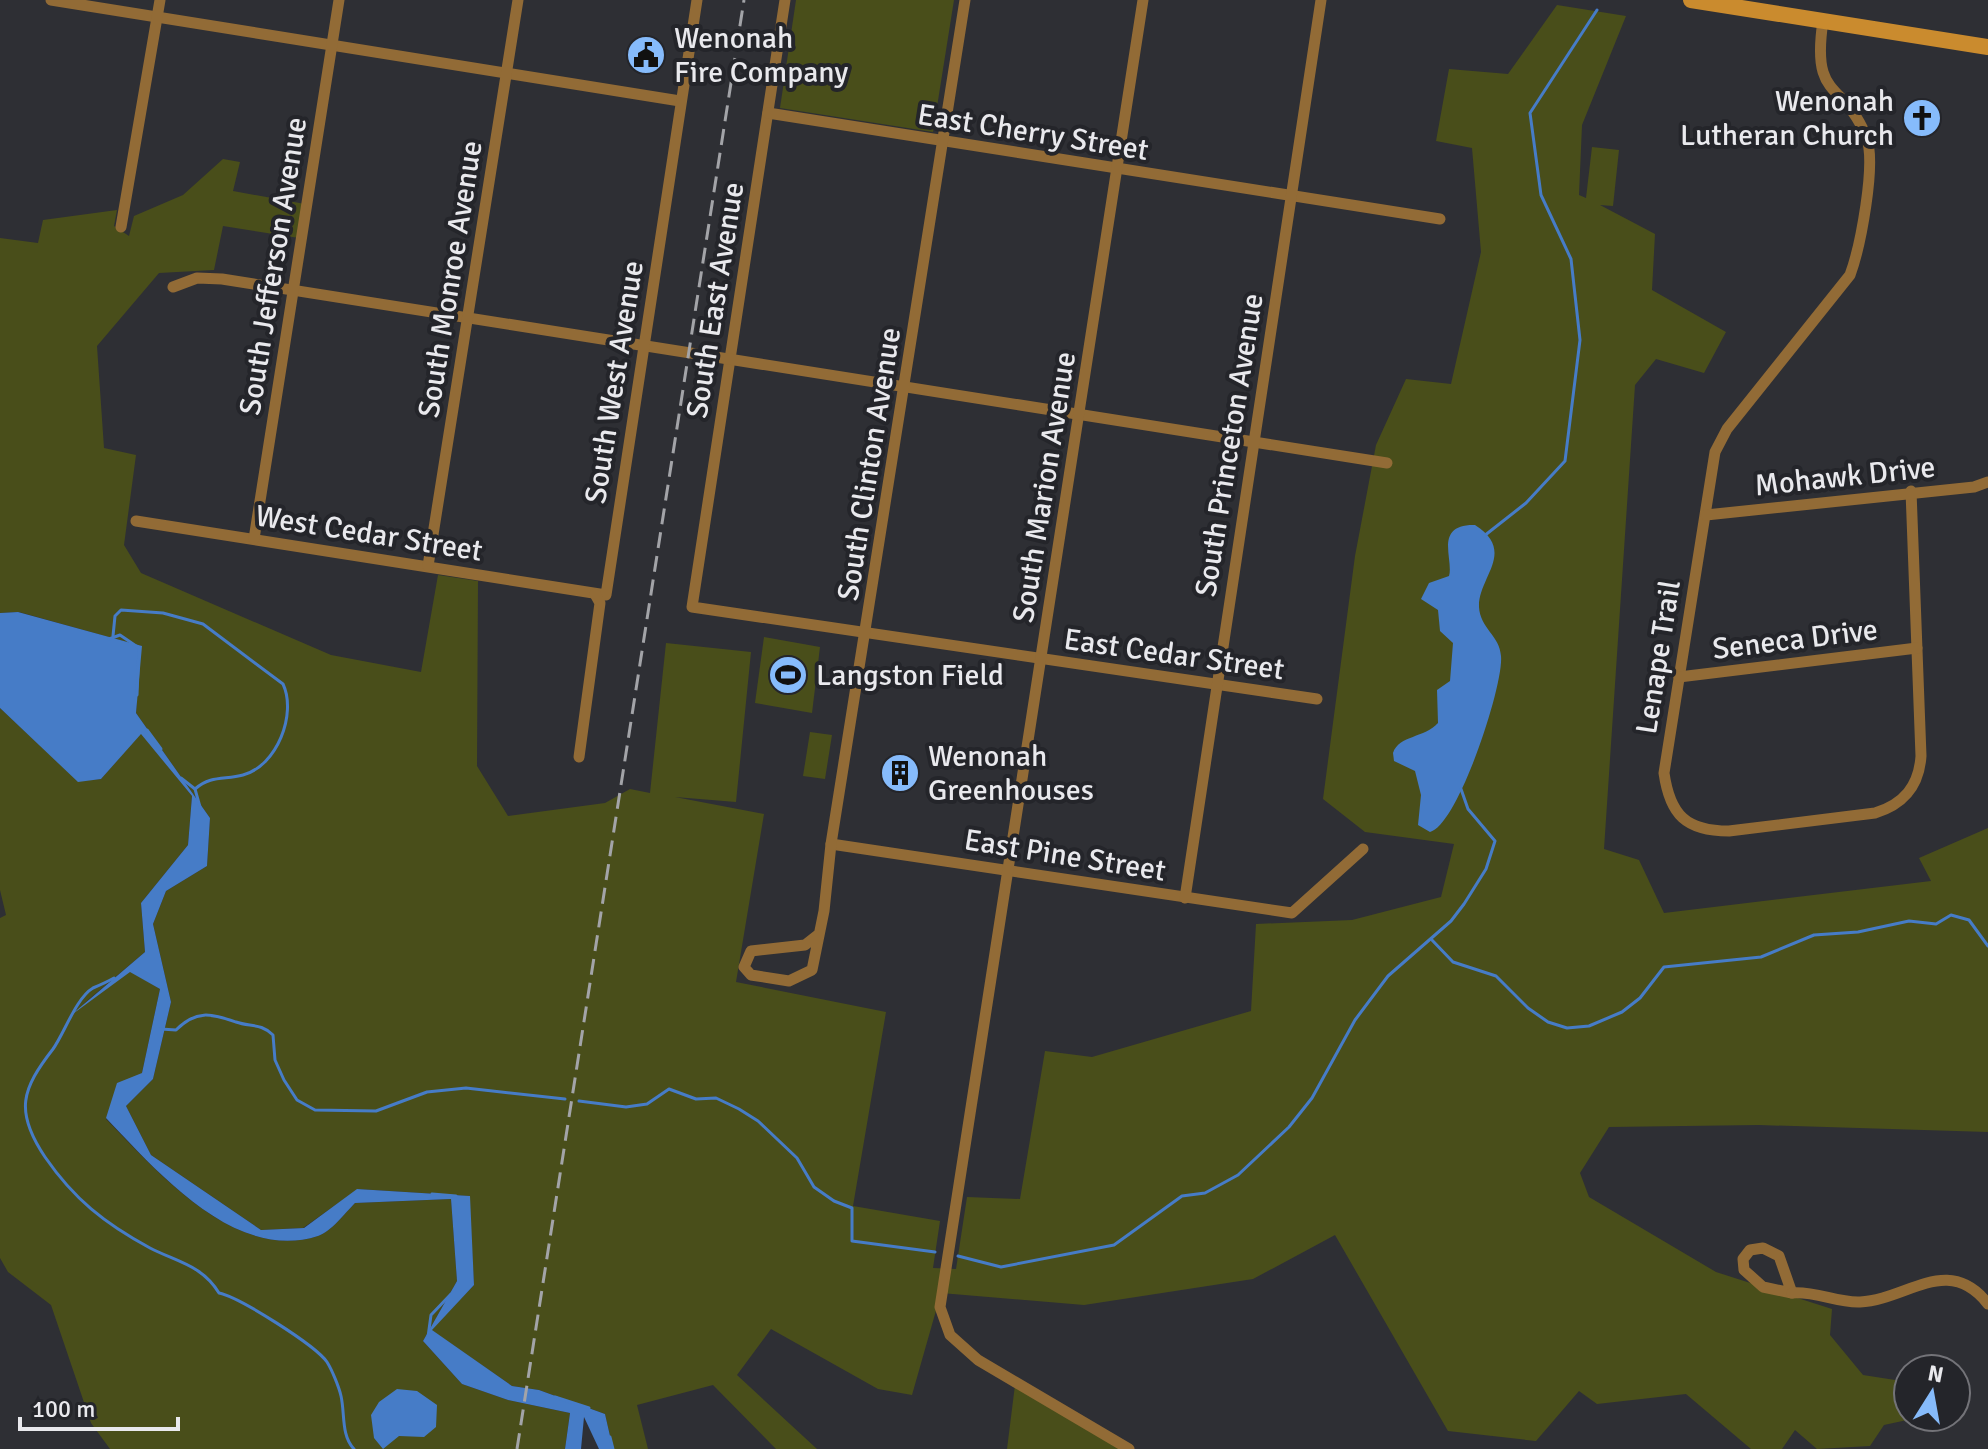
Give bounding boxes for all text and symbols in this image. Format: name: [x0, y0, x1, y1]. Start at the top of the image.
place label: Wenonah Fire Company: [674, 20, 848, 91]
public building icon: Wenonah Fire Company: [625, 34, 667, 76]
place label: Wenonah Lutheran Church: [1680, 83, 1894, 154]
street label: East Cherry Street: [915, 96, 1151, 169]
church icon: Wenonah Lutheran Church: [1901, 97, 1943, 139]
street label: South Jefferson Avenue: [232, 114, 315, 418]
street label: South Monroe Avenue: [410, 138, 491, 420]
street label: South East Avenue: [679, 180, 752, 421]
street label: South West Avenue: [577, 258, 652, 506]
street label: South Princeton Avenue: [1187, 291, 1272, 599]
street label: South Clinton Avenue: [830, 325, 909, 603]
street label: South Marion Avenue: [1005, 349, 1084, 625]
street label: Mohawk Drive: [1753, 449, 1937, 504]
street label: West Cedar Street: [253, 497, 485, 570]
street label: Lenape Trail: [1628, 577, 1689, 737]
street label: Seneca Drive: [1710, 611, 1880, 668]
street label: East Cedar Street: [1061, 621, 1286, 688]
sports icon: Langston Field: [767, 654, 809, 696]
place label: Langston Field: [816, 657, 1004, 694]
place label: Wenonah Greenhouses: [928, 738, 1094, 809]
building icon: Wenonah Greenhouses: [879, 752, 921, 794]
street label: East Pine Street: [962, 821, 1168, 890]
north arrow: [1892, 1353, 1972, 1433]
text: N: [1926, 1359, 1946, 1389]
scale bar: [20, 1381, 178, 1431]
text: 100 m: [32, 1394, 95, 1424]

